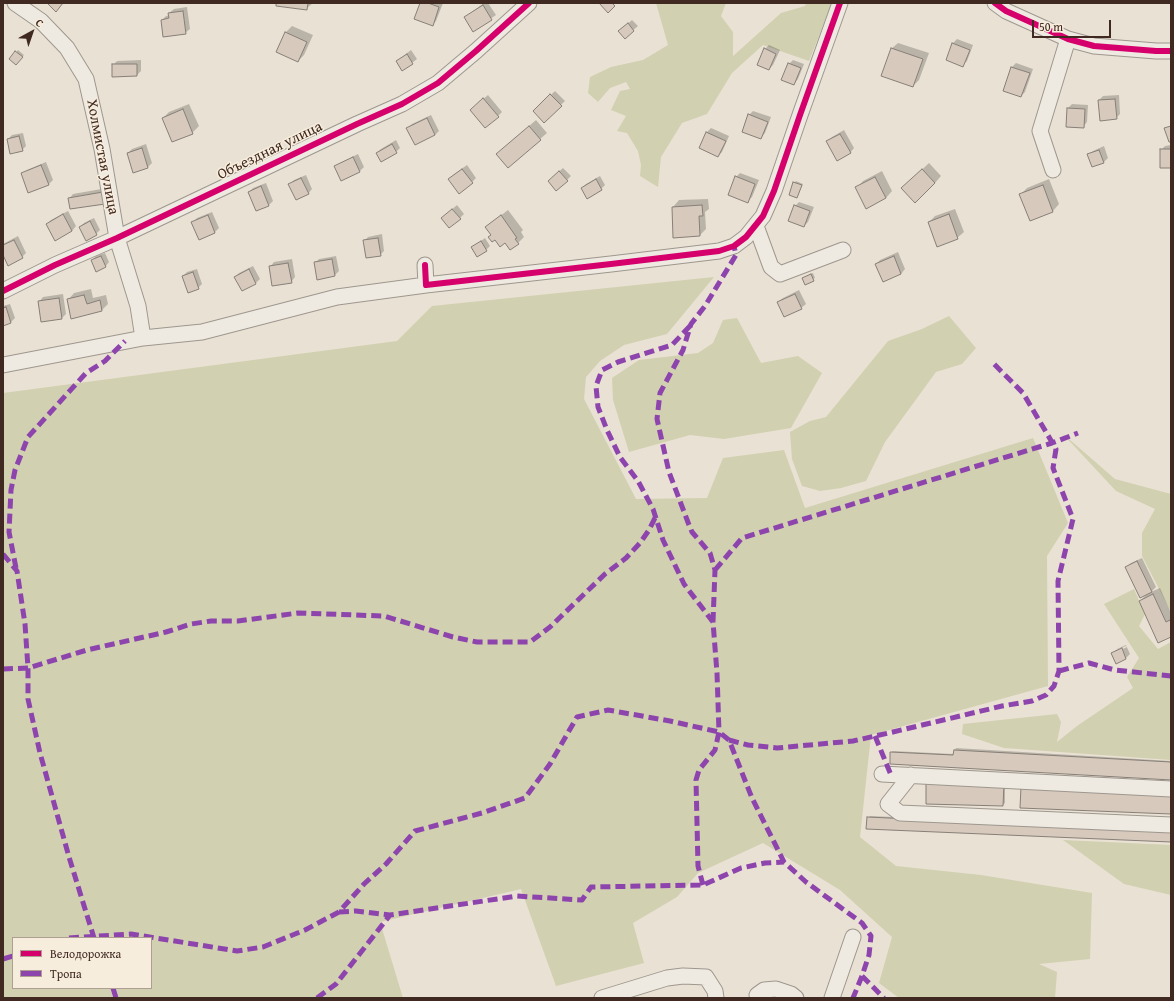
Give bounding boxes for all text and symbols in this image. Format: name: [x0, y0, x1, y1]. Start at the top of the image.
north arrow: [12, 12, 52, 52]
scale bar: [1034, 12, 1113, 38]
text: С: [32, 15, 47, 31]
text: 50 m: [1039, 18, 1063, 35]
street label: Холмистая улица: [82, 98, 122, 216]
street label: Объездная улица: [215, 118, 325, 184]
legend: [12, 937, 152, 989]
text: Велодорожка: [50, 945, 121, 962]
text: Тропа: [50, 965, 82, 982]

